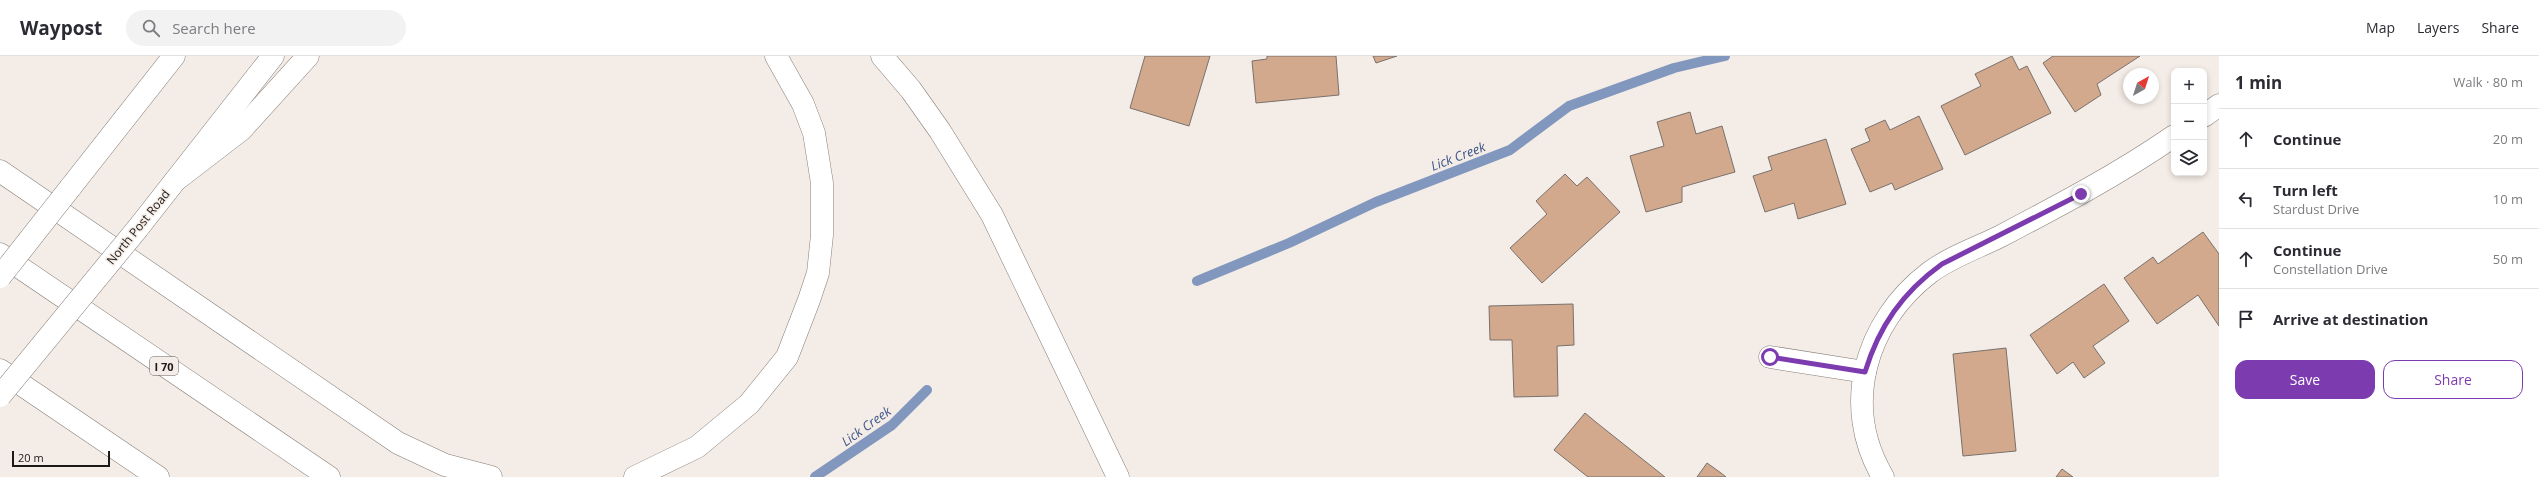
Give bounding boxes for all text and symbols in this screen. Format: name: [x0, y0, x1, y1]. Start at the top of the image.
search box: [126, 10, 406, 46]
text: Waypost: [20, 15, 102, 41]
icon: search: [140, 17, 162, 39]
text: Search here: [172, 18, 256, 38]
text: Map: [2366, 18, 2395, 37]
text: Layers: [2417, 18, 2459, 37]
text: Share: [2481, 18, 2519, 37]
north arrow: [2123, 68, 2159, 104]
map controls: [2171, 68, 2207, 176]
button: +: [2171, 68, 2207, 104]
text: 1 min: [2235, 71, 2282, 94]
text: Walk · 80 m: [2453, 73, 2523, 91]
button: −: [2171, 104, 2207, 140]
icon: ahead: [2235, 128, 2257, 150]
text: Continue: [2273, 129, 2341, 149]
text: 20 m: [2493, 130, 2523, 148]
water label: Lick Creek: [1428, 137, 1489, 175]
button: layers: [2171, 140, 2207, 176]
text: Turn left: [2273, 180, 2338, 200]
route end: [2072, 185, 2090, 203]
street label: North Post Road: [102, 186, 174, 268]
icon: left: [2235, 188, 2257, 210]
text: 10 m: [2493, 190, 2523, 208]
text: Stardust Drive: [2273, 200, 2359, 218]
text: Continue: [2273, 240, 2341, 260]
icon: ahead: [2235, 248, 2257, 270]
text: 50 m: [2493, 250, 2523, 268]
text: Constellation Drive: [2273, 260, 2388, 278]
icon: arrive: [2235, 308, 2257, 330]
text: Arrive at destination: [2273, 309, 2428, 329]
route start: [1761, 348, 1779, 366]
road number: I 70: [150, 357, 178, 375]
button: Save: [2235, 360, 2375, 399]
button: Share: [2383, 360, 2523, 399]
water label: Lick Creek: [838, 402, 895, 450]
scale bar: [12, 449, 110, 468]
text: 20 m: [18, 450, 44, 465]

